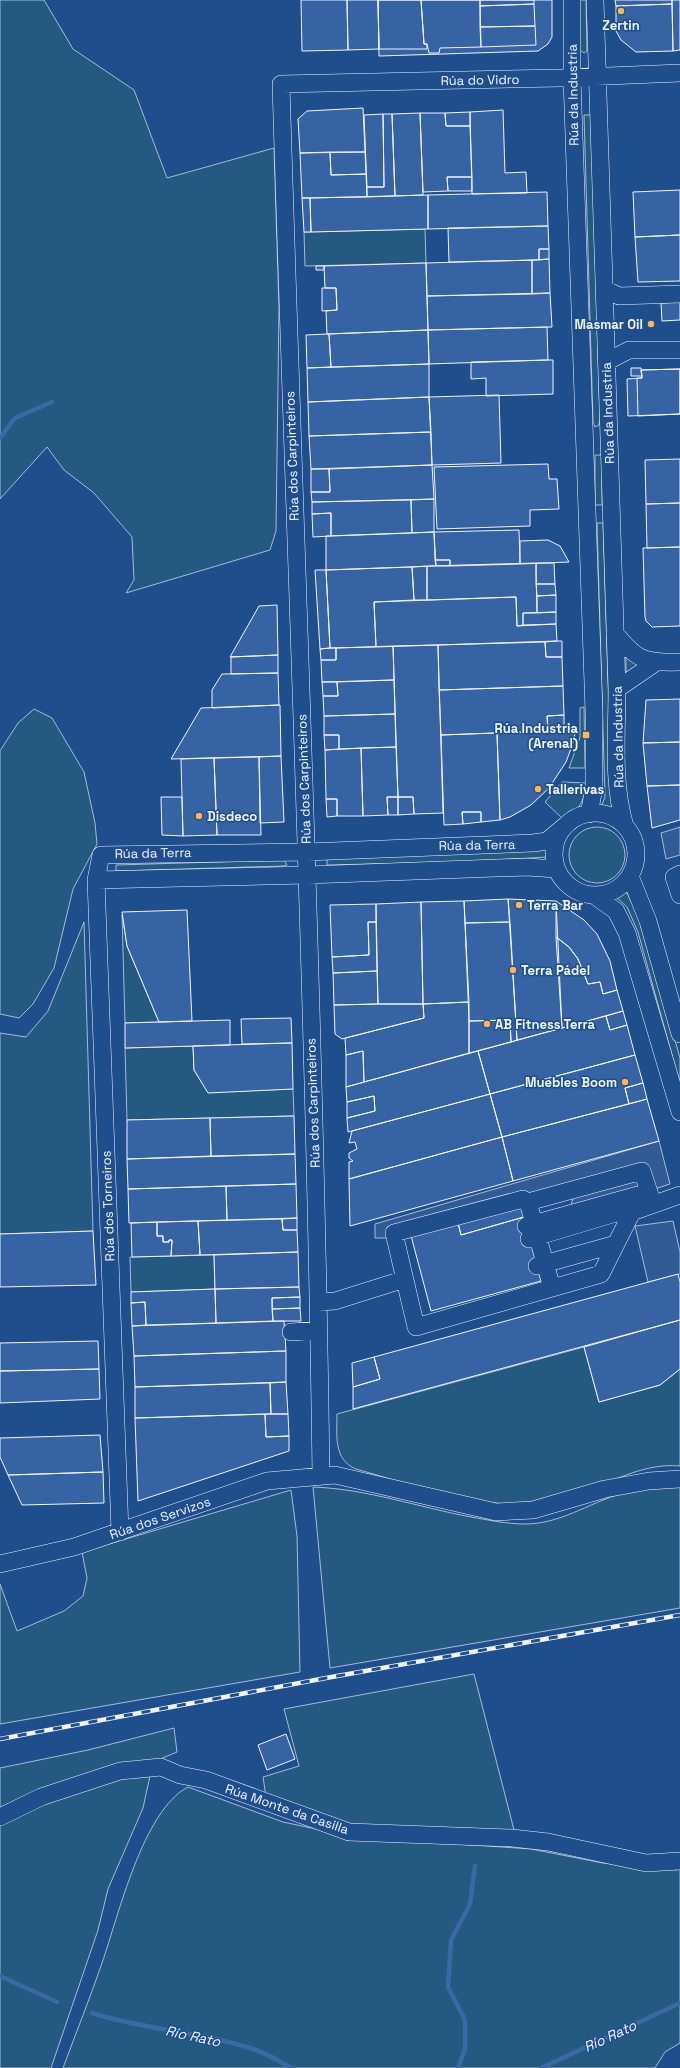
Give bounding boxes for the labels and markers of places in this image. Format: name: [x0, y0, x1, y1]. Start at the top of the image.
marker: Zertin: [616, 6, 626, 16]
place label: Zertin: [602, 17, 640, 34]
place label: Masmar Oil: [574, 316, 643, 333]
marker: Masmar Oil: [646, 319, 656, 329]
place label: Rúa Industria (Arenal): [494, 720, 578, 752]
marker: Rúa Industria (Arenal): [581, 730, 591, 740]
place label: Tallerivas: [546, 781, 604, 798]
marker: Tallerivas: [533, 784, 543, 794]
place label: Disdeco: [207, 808, 257, 825]
marker: Disdeco: [194, 811, 204, 821]
place label: Terra Bar: [527, 897, 583, 914]
marker: Terra Bar: [514, 900, 524, 910]
place label: Terra Pádel: [521, 962, 590, 979]
marker: Terra Pádel: [508, 965, 518, 975]
place label: AB Fitness Terra: [495, 1016, 596, 1033]
marker: AB Fitness Terra: [482, 1019, 492, 1029]
place label: Muebles Boom: [525, 1074, 617, 1091]
marker: Muebles Boom: [620, 1077, 630, 1087]

